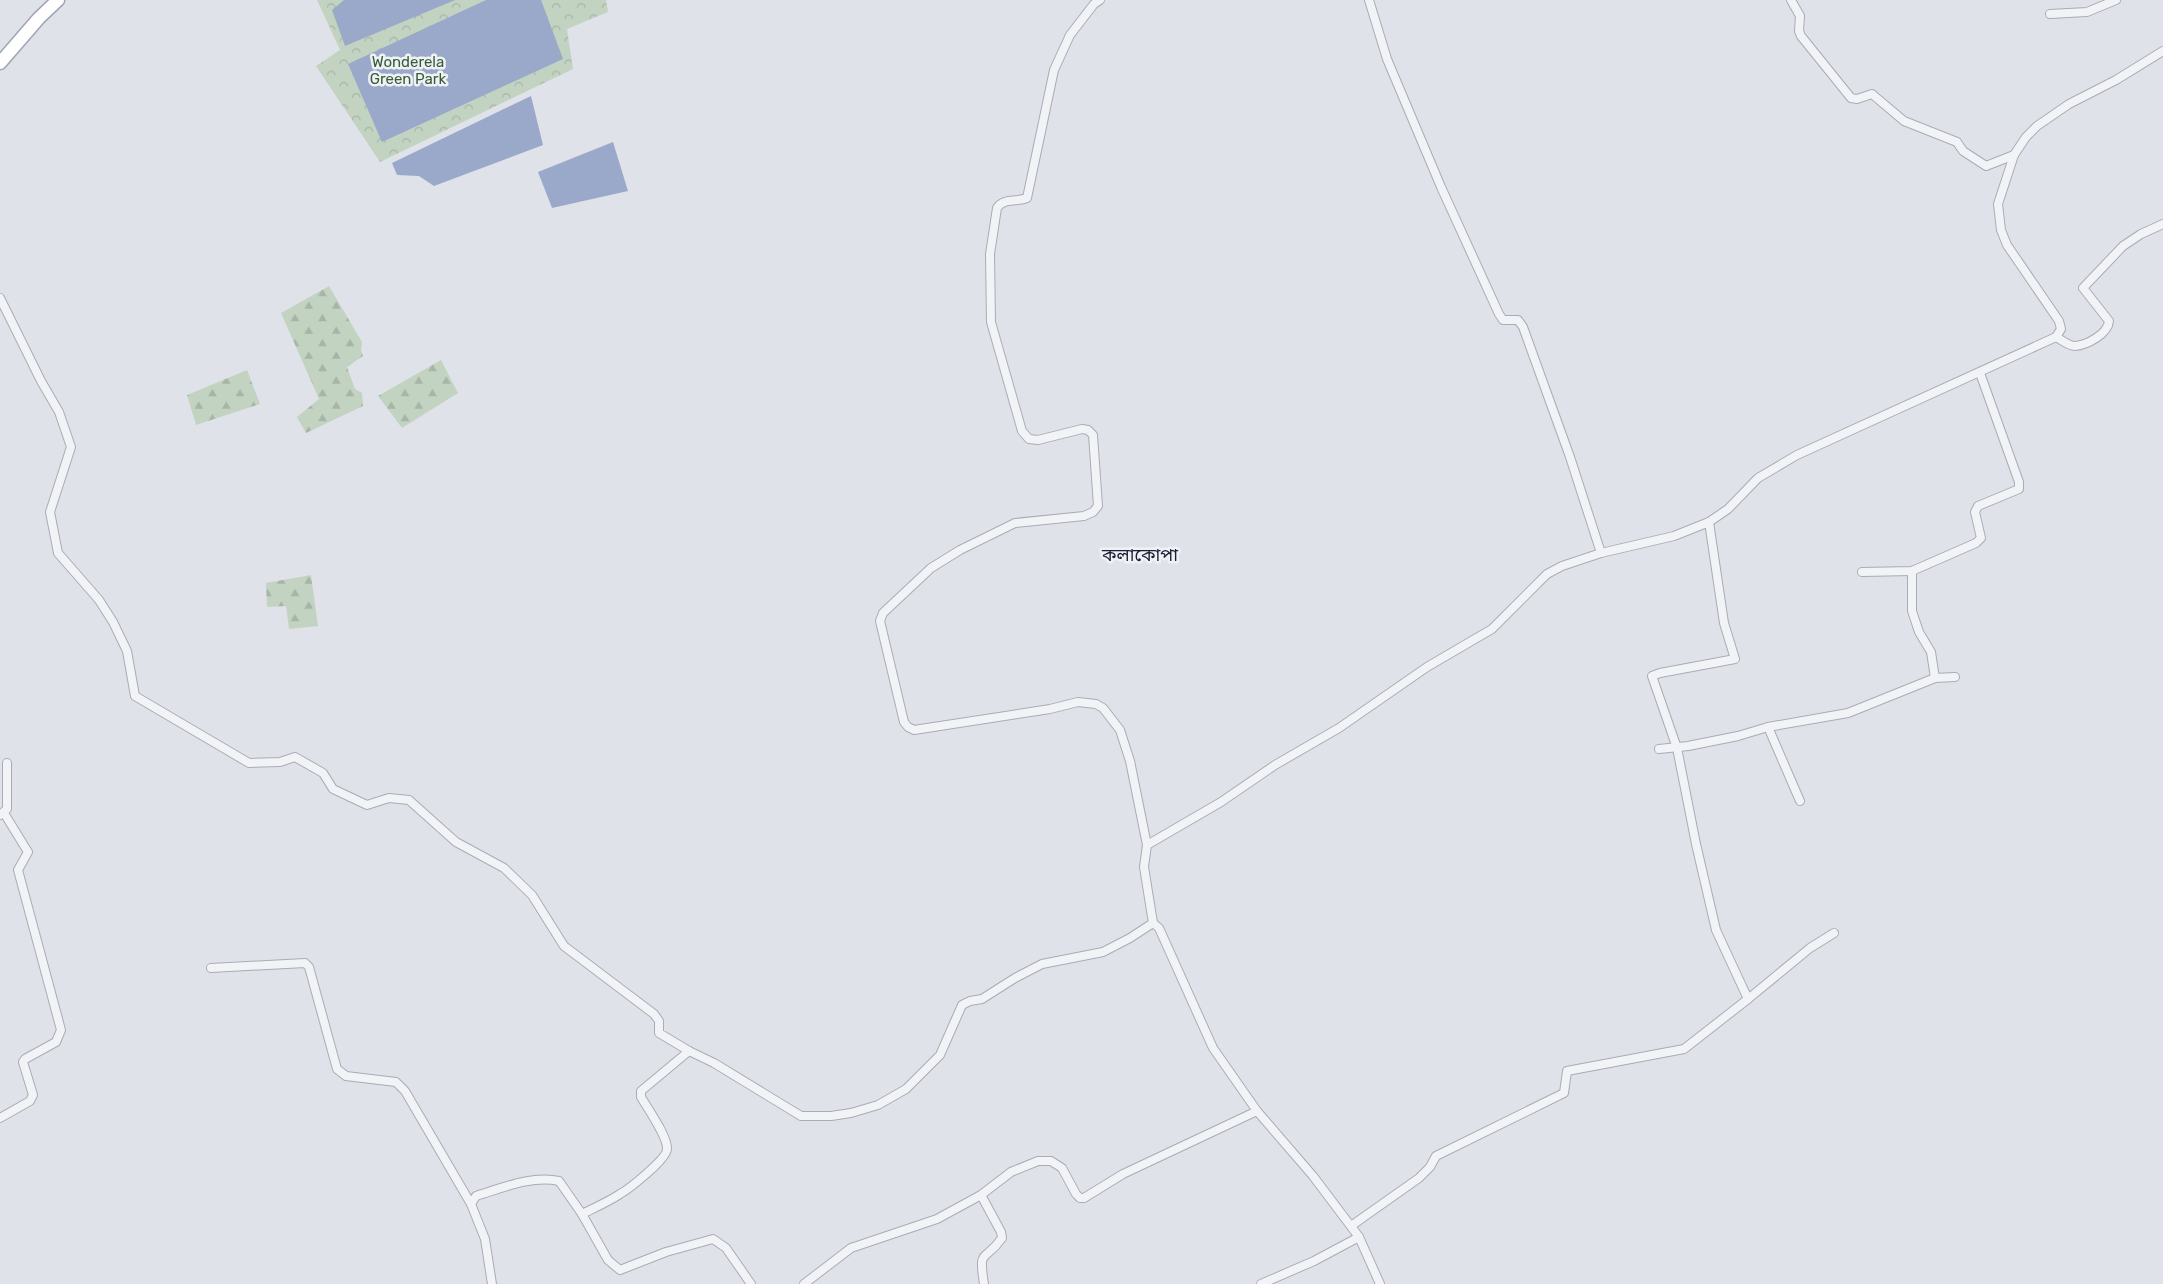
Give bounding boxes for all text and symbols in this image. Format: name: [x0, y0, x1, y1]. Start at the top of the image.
park label: Wonderela Green Park: [370, 53, 447, 88]
district label: কলাকোপা: [1101, 544, 1178, 566]

